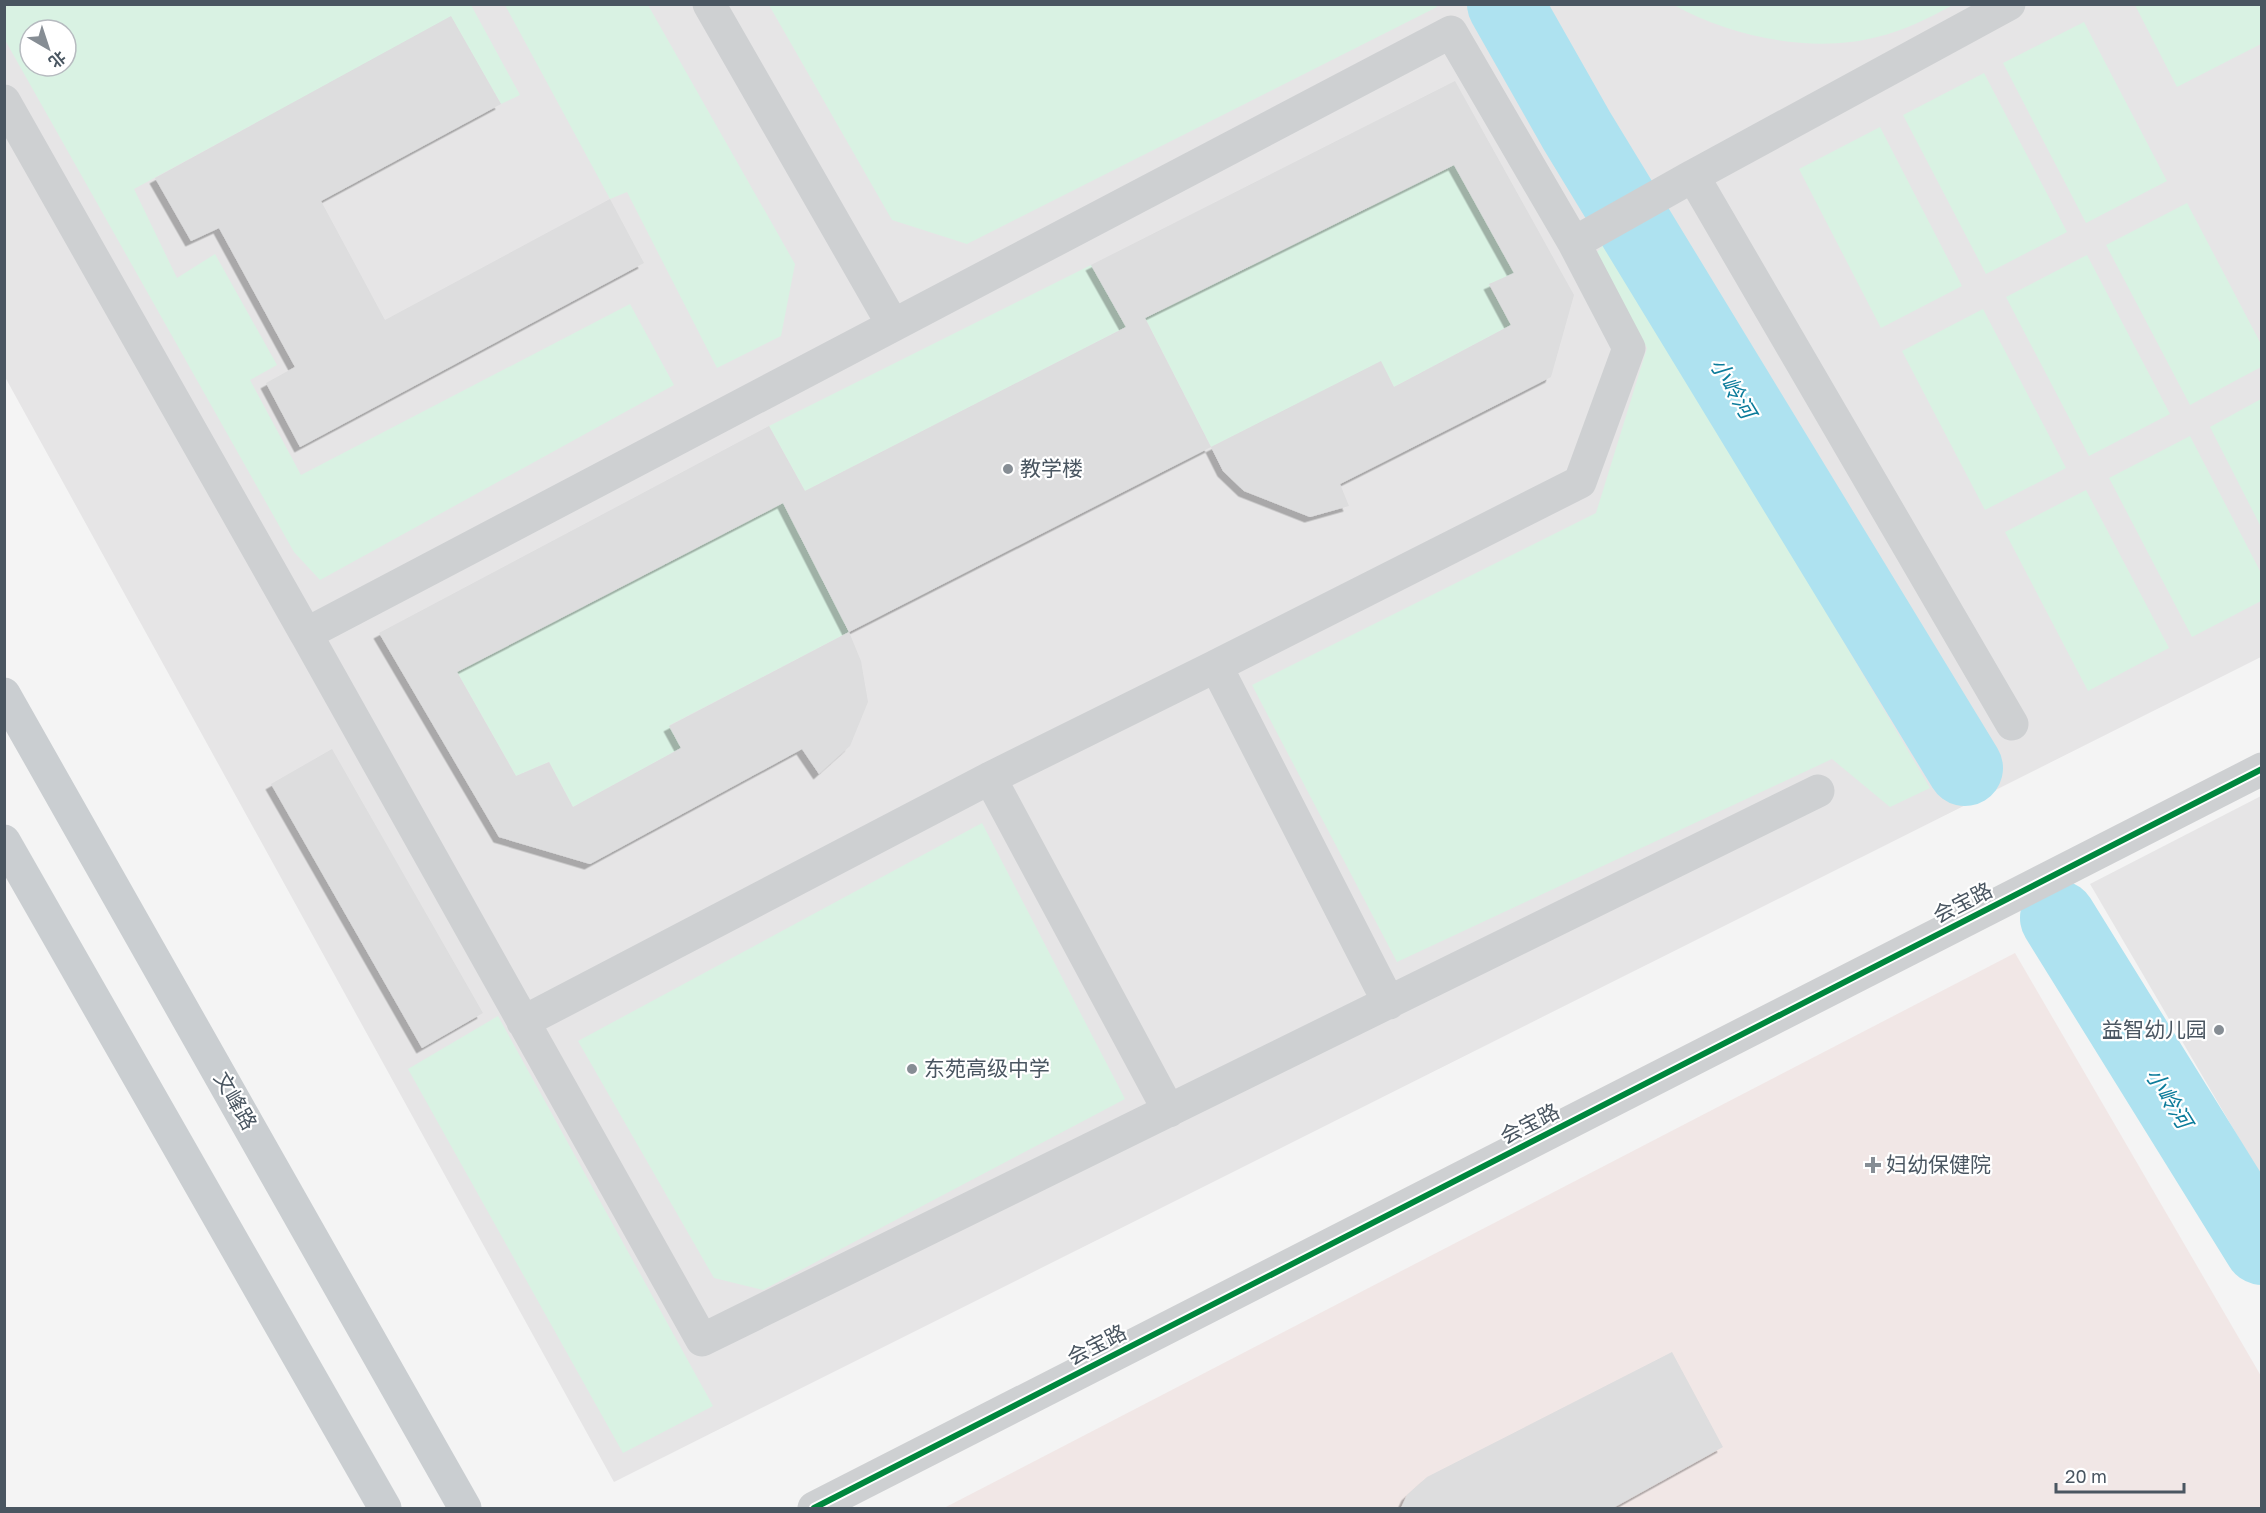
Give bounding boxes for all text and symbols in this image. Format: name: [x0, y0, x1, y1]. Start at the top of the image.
north arrow: [18, 18, 78, 78]
text: 北: [45, 47, 70, 72]
water label: 小岭河: [1705, 352, 1764, 426]
place label: 教学楼: [1020, 455, 1083, 481]
marker: 教学楼: [1001, 462, 1015, 476]
street label: 会宝路: [1929, 876, 1997, 928]
place label: 益智幼儿园: [2102, 1016, 2207, 1042]
marker: 益智幼儿园: [2212, 1023, 2226, 1037]
place label: 东苑高级中学: [924, 1055, 1050, 1081]
marker: 东苑高级中学: [905, 1062, 919, 1076]
water label: 小岭河: [2140, 1063, 2200, 1136]
street label: 文峰路: [209, 1067, 263, 1134]
street label: 会宝路: [1496, 1097, 1564, 1149]
place label: 妇幼保健院: [1886, 1151, 1991, 1177]
marker: 妇幼保健院: [1864, 1156, 1882, 1174]
street label: 会宝路: [1063, 1318, 1131, 1370]
scale bar: [2056, 1456, 2184, 1494]
text: 20 m: [2065, 1465, 2107, 1487]

